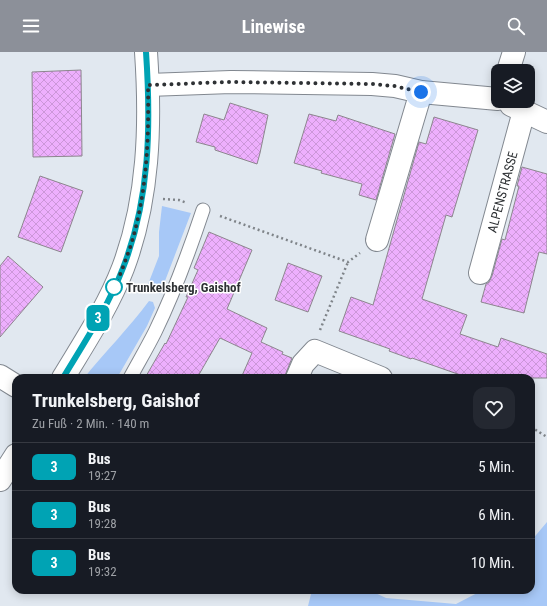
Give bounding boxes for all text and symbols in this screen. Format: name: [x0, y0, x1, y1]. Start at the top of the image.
icon: menu: [20, 15, 42, 37]
icon: search: [505, 15, 527, 37]
text: Linewise: [242, 16, 305, 37]
map controls: [491, 64, 535, 108]
button: layers: [491, 64, 535, 108]
your location: [411, 82, 431, 102]
street label: ALPENSTRASSE: [484, 150, 521, 234]
marker: Trunkelsberg, Gaishof: [105, 278, 123, 296]
place label: Trunkelsberg, Gaishof: [126, 280, 242, 295]
line badge: 3: [85, 305, 111, 331]
text: 3: [94, 310, 102, 326]
button: heart: [473, 387, 515, 429]
text: Trunkelsberg, Gaishof: [32, 389, 200, 412]
text: Zu Fuß · 2 Min. · 140 m: [32, 416, 149, 431]
text: Bus: [88, 450, 111, 468]
text: 5 Min.: [478, 458, 515, 476]
text: 3: [50, 459, 58, 475]
text: 19:27: [88, 468, 117, 483]
text: Bus: [88, 498, 111, 516]
text: 6 Min.: [478, 506, 515, 524]
text: 3: [50, 507, 58, 523]
text: 19:28: [88, 516, 117, 531]
text: Bus: [88, 546, 111, 564]
text: 10 Min.: [471, 554, 515, 572]
text: 3: [50, 555, 58, 571]
text: 19:32: [88, 564, 117, 579]

